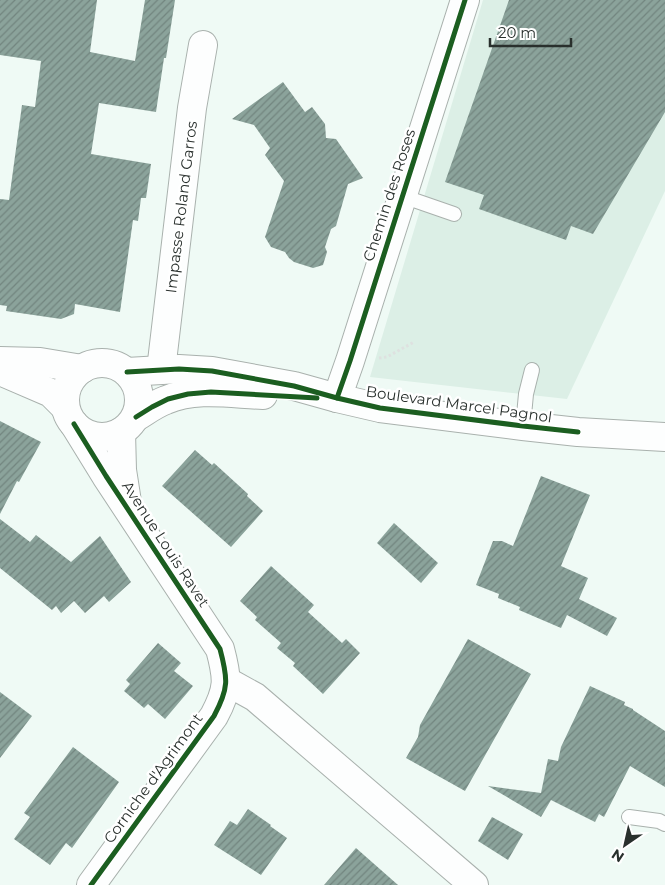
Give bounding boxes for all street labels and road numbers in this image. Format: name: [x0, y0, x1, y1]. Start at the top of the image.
street label: Impasse Roland Garros: [161, 120, 201, 294]
street label: Chemin des Roses: [359, 126, 419, 264]
street label: Boulevard Marcel Pagnol: [365, 382, 553, 426]
street label: Avenue Louis Ravet: [118, 477, 214, 611]
street label: Corniche d'Agrimont: [99, 709, 207, 847]

